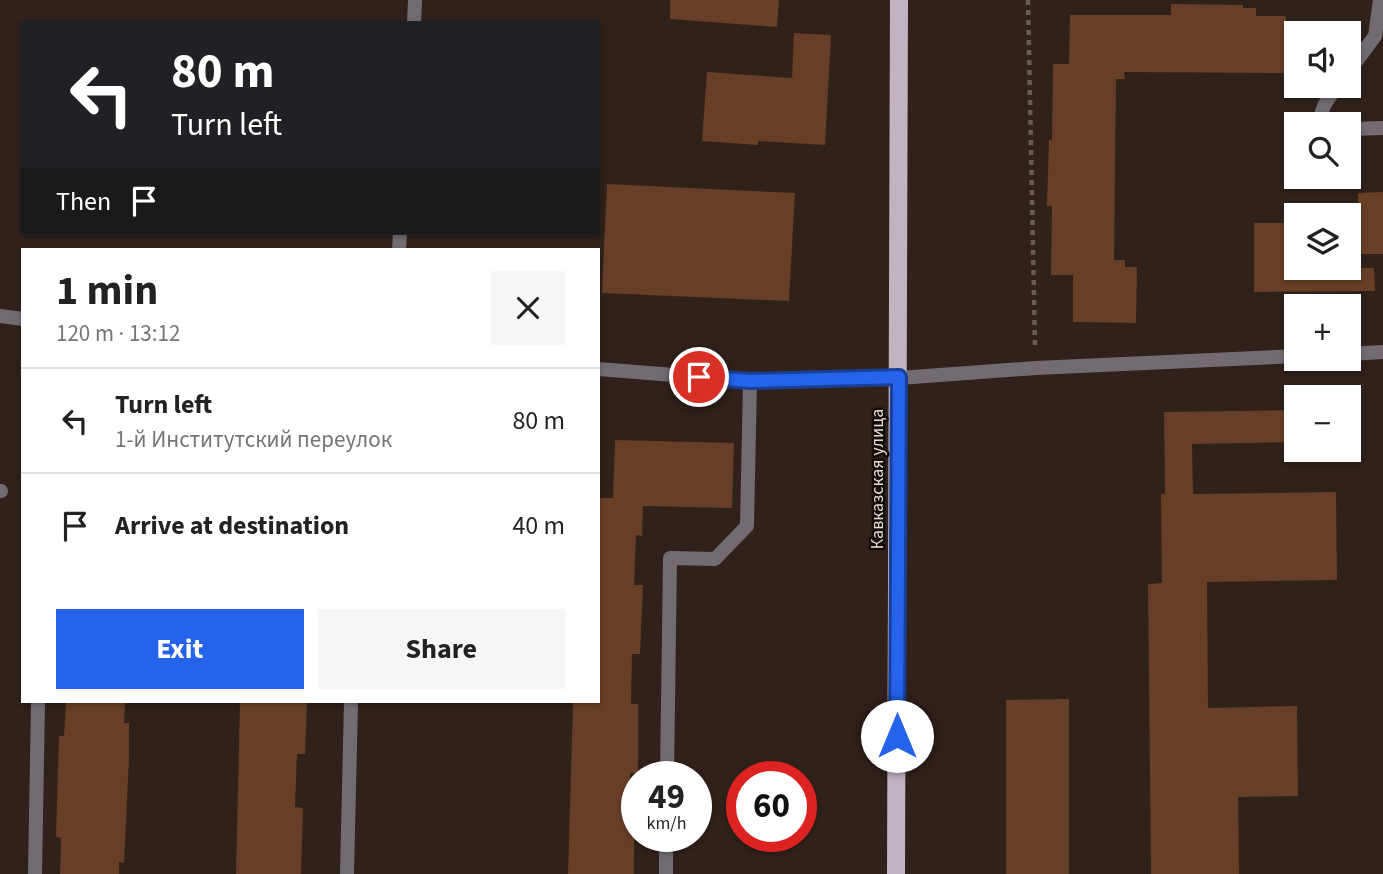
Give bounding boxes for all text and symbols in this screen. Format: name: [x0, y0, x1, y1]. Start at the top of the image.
map controls: [1284, 21, 1361, 462]
button: sound: [1284, 21, 1361, 98]
text: 80 m: [171, 37, 275, 107]
icon: left: [56, 49, 147, 140]
text: Turn left: [171, 102, 282, 148]
button: search: [1284, 112, 1361, 189]
icon: arrive: [125, 182, 163, 220]
text: Then: [56, 183, 111, 220]
button: layers: [1284, 203, 1361, 280]
text: 1 min: [56, 261, 158, 321]
button: close: [491, 271, 565, 345]
button: +: [1284, 294, 1361, 371]
text: 120 m · 13:12: [56, 317, 180, 350]
pin: [669, 347, 729, 407]
icon: arrive: [680, 358, 718, 396]
button: −: [1284, 385, 1361, 462]
text: Turn left: [115, 386, 212, 423]
icon: left: [56, 402, 94, 440]
text: 80 m: [512, 402, 565, 439]
street label: Кавказская улица: [865, 409, 890, 549]
text: 1-й Институтский переулок: [115, 423, 392, 456]
icon: arrive: [56, 507, 94, 545]
text: Arrive at destination: [115, 507, 349, 544]
text: 40 m: [512, 507, 565, 544]
button: Exit: [56, 609, 304, 689]
button: Share: [318, 609, 565, 689]
position arrow: [860, 699, 934, 773]
speed limit sign: 60: [726, 761, 817, 852]
text: 49: [648, 772, 685, 822]
text: km/h: [647, 811, 686, 836]

